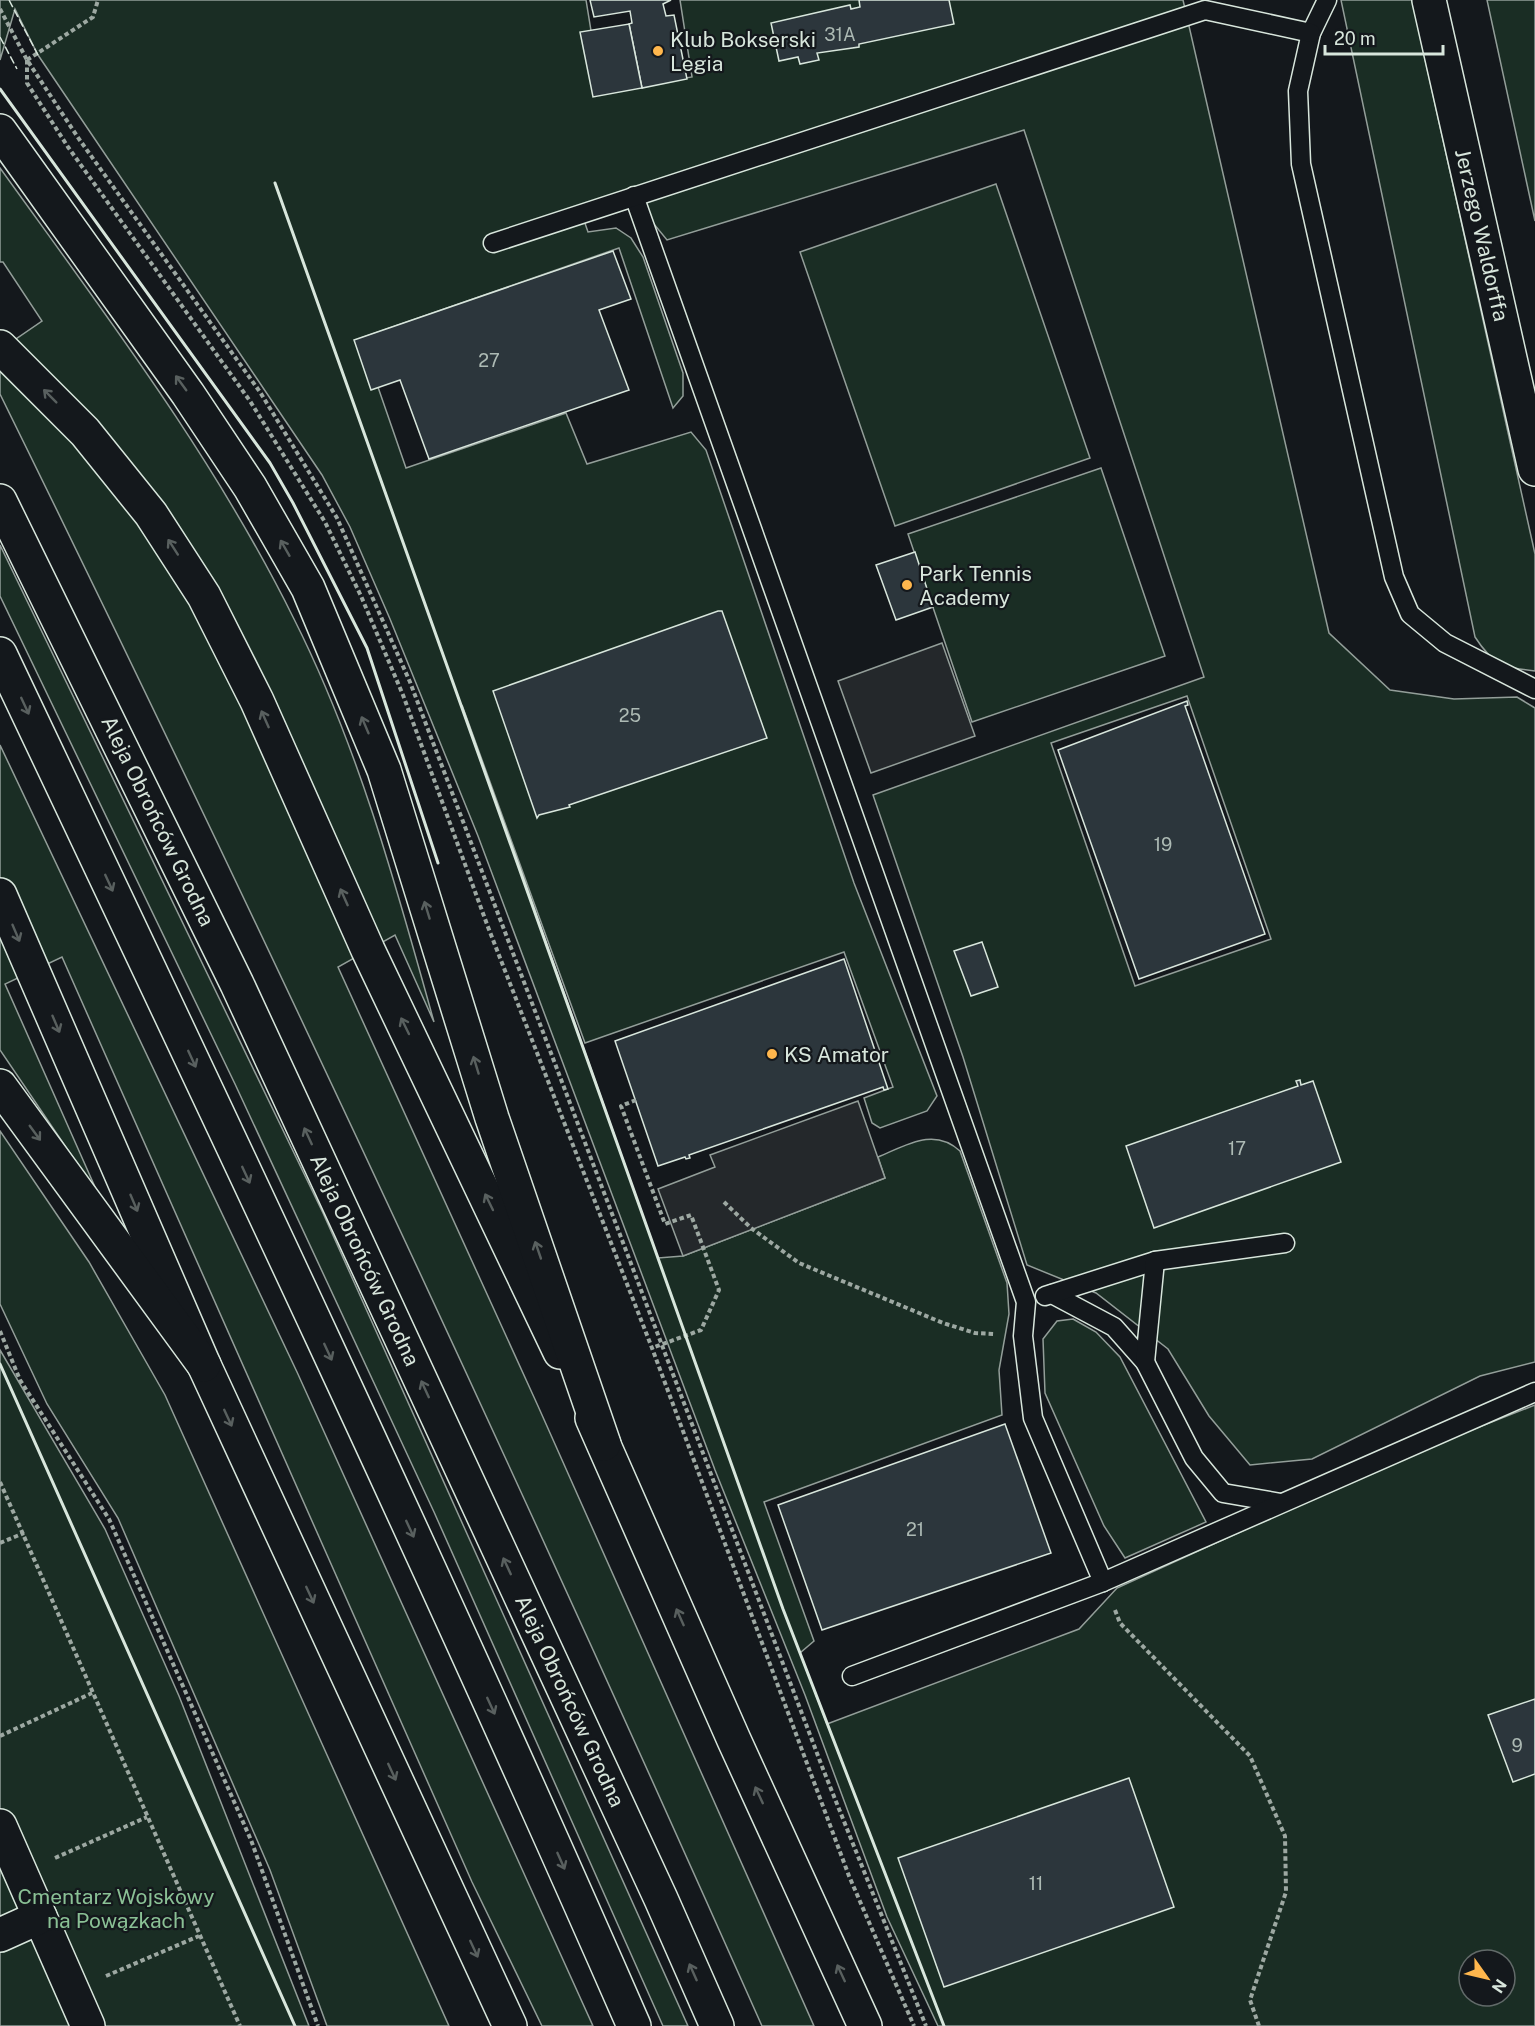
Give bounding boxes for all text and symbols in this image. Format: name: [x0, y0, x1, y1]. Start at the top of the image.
scale bar: [1325, 18, 1444, 56]
house number: 31A: [824, 24, 856, 45]
place label: Klub Bokserski Legia: [670, 27, 816, 76]
text: 20 m: [1334, 28, 1376, 49]
marker: Klub Bokserski Legia: [651, 44, 665, 58]
street label: Jerzego Waldorffa: [1450, 146, 1514, 324]
house number: 27: [478, 350, 500, 371]
one-way arrow: [174, 376, 187, 392]
one-way arrow: [43, 389, 58, 404]
one-way arrow: [166, 539, 179, 556]
one-way arrow: [279, 540, 291, 557]
place label: Park Tennis Academy: [919, 561, 1032, 610]
marker: Park Tennis Academy: [900, 578, 914, 592]
one-way arrow: [20, 697, 32, 715]
house number: 25: [619, 705, 641, 726]
one-way arrow: [259, 710, 270, 728]
street label: Aleja Obrońców Grodna: [96, 712, 220, 930]
one-way arrow: [359, 717, 370, 735]
house number: 19: [1154, 834, 1172, 855]
one-way arrow: [103, 873, 115, 891]
one-way arrow: [338, 888, 349, 906]
one-way arrow: [421, 901, 432, 920]
one-way arrow: [11, 923, 22, 942]
one-way arrow: [51, 1015, 62, 1033]
one-way arrow: [398, 1017, 410, 1035]
place label: KS Amator: [784, 1042, 889, 1067]
marker: KS Amator: [765, 1047, 779, 1061]
one-way arrow: [187, 1049, 199, 1067]
one-way arrow: [470, 1056, 481, 1075]
one-way arrow: [28, 1125, 41, 1141]
one-way arrow: [301, 1127, 312, 1145]
house number: 17: [1228, 1138, 1246, 1159]
street label: Aleja Obrońców Grodna: [305, 1150, 425, 1370]
one-way arrow: [241, 1165, 253, 1183]
one-way arrow: [482, 1193, 494, 1211]
one-way arrow: [128, 1194, 140, 1212]
one-way arrow: [531, 1241, 542, 1260]
one-way arrow: [323, 1342, 334, 1360]
one-way arrow: [419, 1381, 430, 1399]
one-way arrow: [223, 1408, 235, 1426]
one-way arrow: [404, 1519, 416, 1537]
house number: 21: [906, 1519, 924, 1540]
one-way arrow: [501, 1558, 512, 1576]
one-way arrow: [305, 1585, 317, 1603]
street label: Aleja Obrońców Grodna: [510, 1591, 630, 1811]
one-way arrow: [674, 1609, 686, 1627]
one-way arrow: [486, 1696, 498, 1714]
house number: 9: [1511, 1735, 1523, 1756]
one-way arrow: [387, 1762, 398, 1780]
one-way arrow: [753, 1787, 765, 1805]
one-way arrow: [557, 1852, 568, 1870]
house number: 11: [1029, 1873, 1043, 1894]
park label: Cmentarz Wojskowy na Powązkach: [18, 1884, 214, 1933]
one-way arrow: [468, 1939, 480, 1957]
north arrow: [1457, 1948, 1517, 2008]
one-way arrow: [687, 1964, 698, 1982]
one-way arrow: [834, 1964, 846, 1982]
text: N: [1488, 1976, 1510, 1997]

